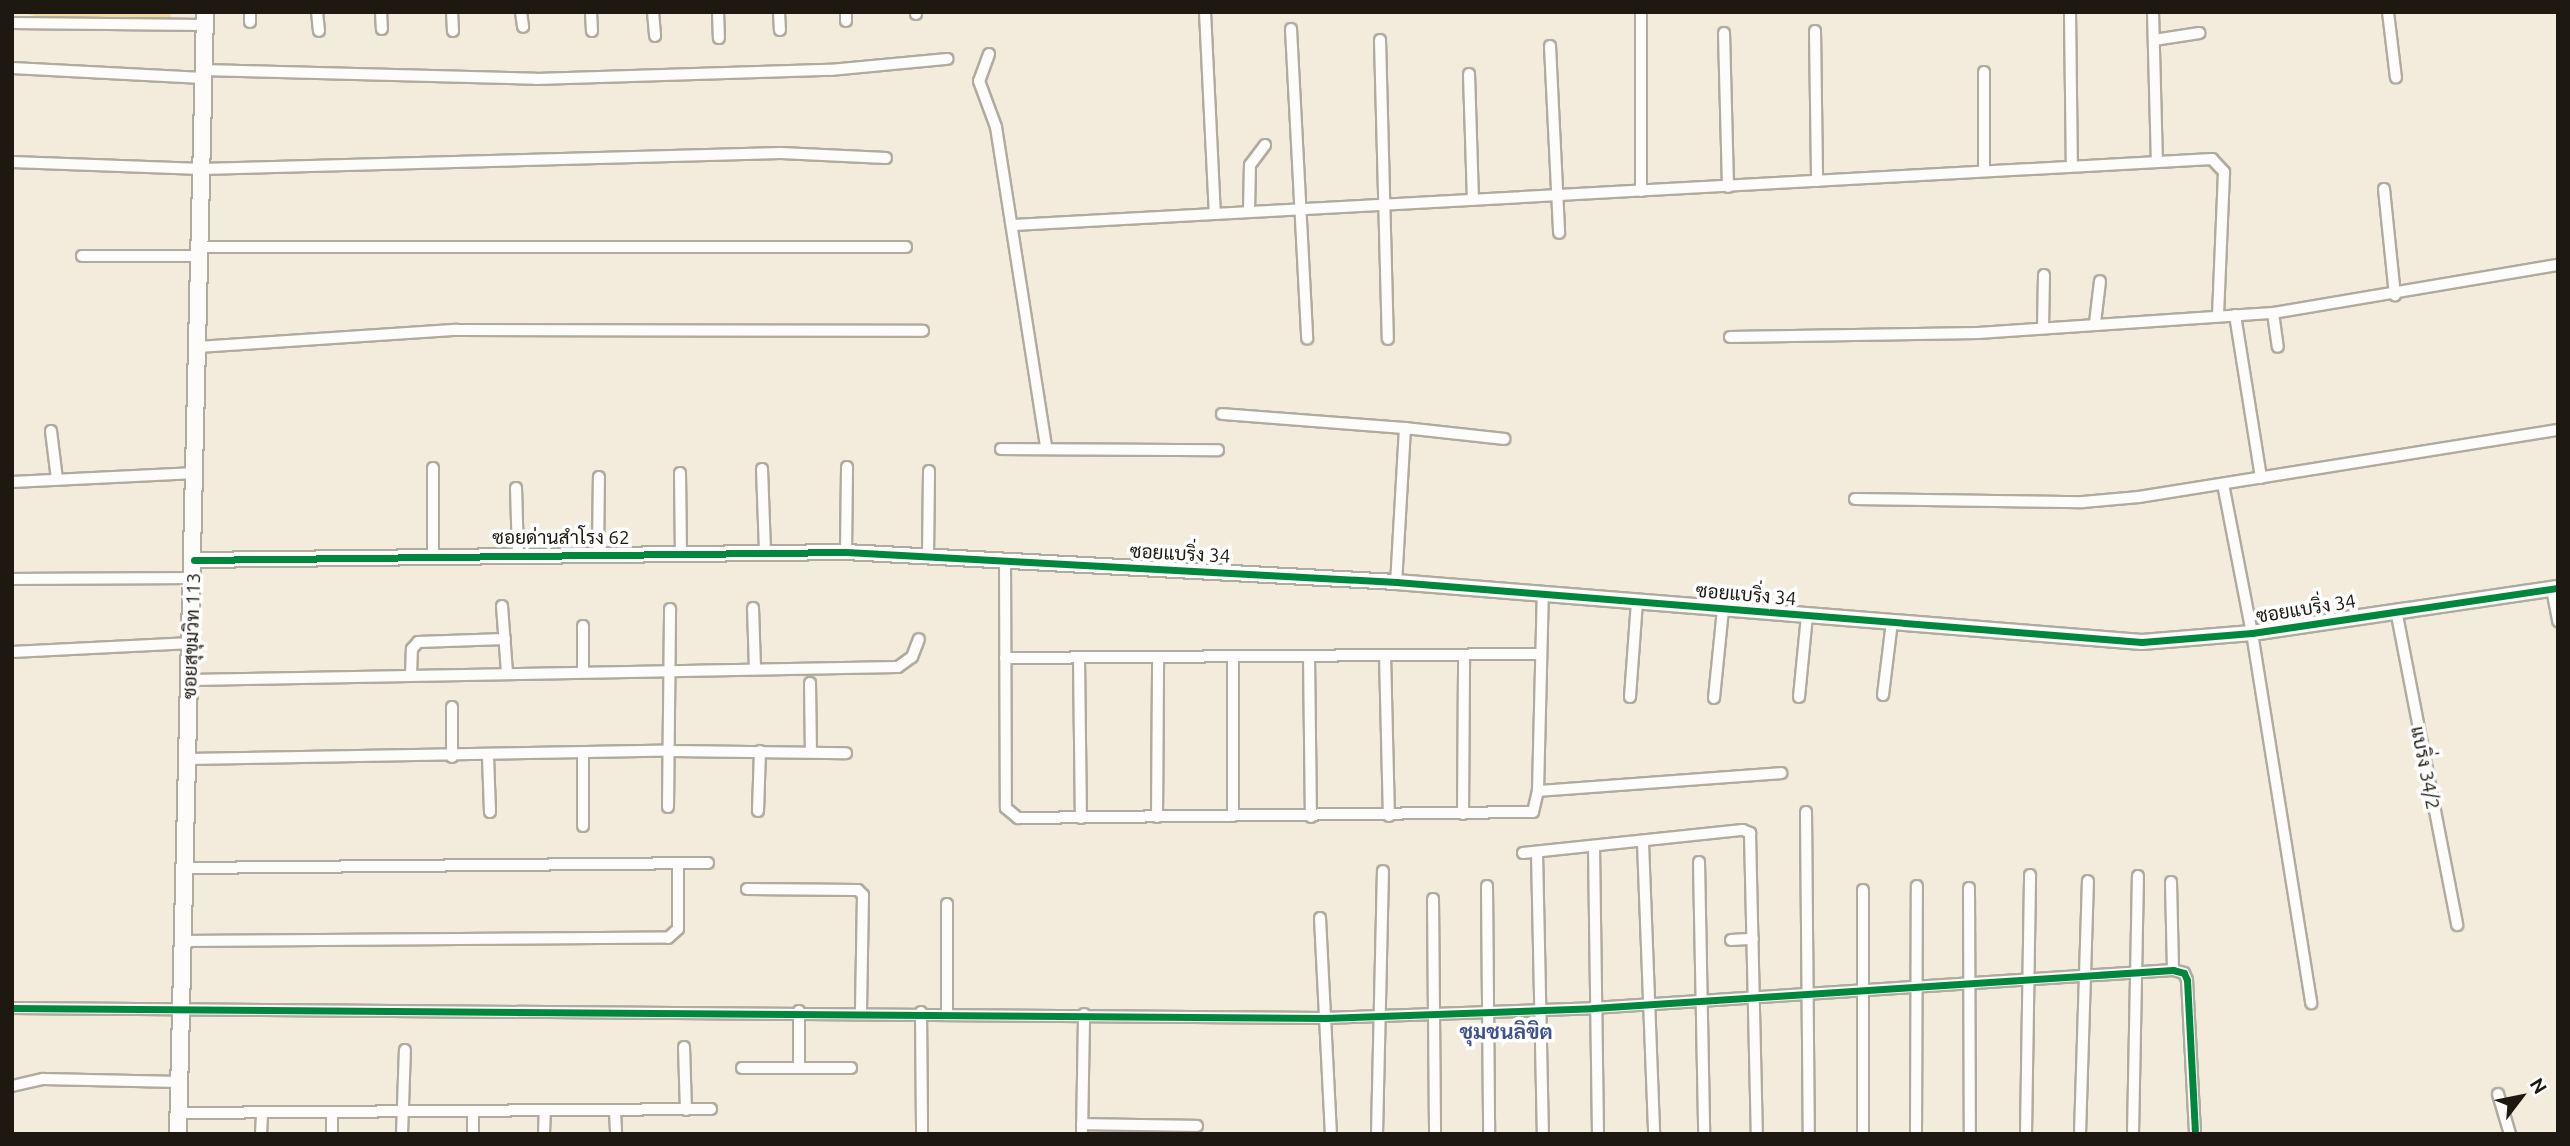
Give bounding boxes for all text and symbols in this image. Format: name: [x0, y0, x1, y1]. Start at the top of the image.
street label: ซอยด่านสำโรง 62: [492, 527, 630, 549]
street label: ซอยแบริ่ง 34: [1129, 540, 1231, 568]
street label: ซอยสุขุมวิท 113: [178, 572, 206, 700]
street label: ซอยแบริ่ง 34: [1695, 579, 1797, 611]
street label: ซอยแบริ่ง 34: [2255, 590, 2357, 628]
street label: แบริ่ง 34/2: [2406, 724, 2444, 812]
district label: ชุมชนลิขิต: [1459, 1018, 1553, 1044]
north arrow: [2486, 1062, 2556, 1132]
text: N: [2526, 1074, 2552, 1098]

